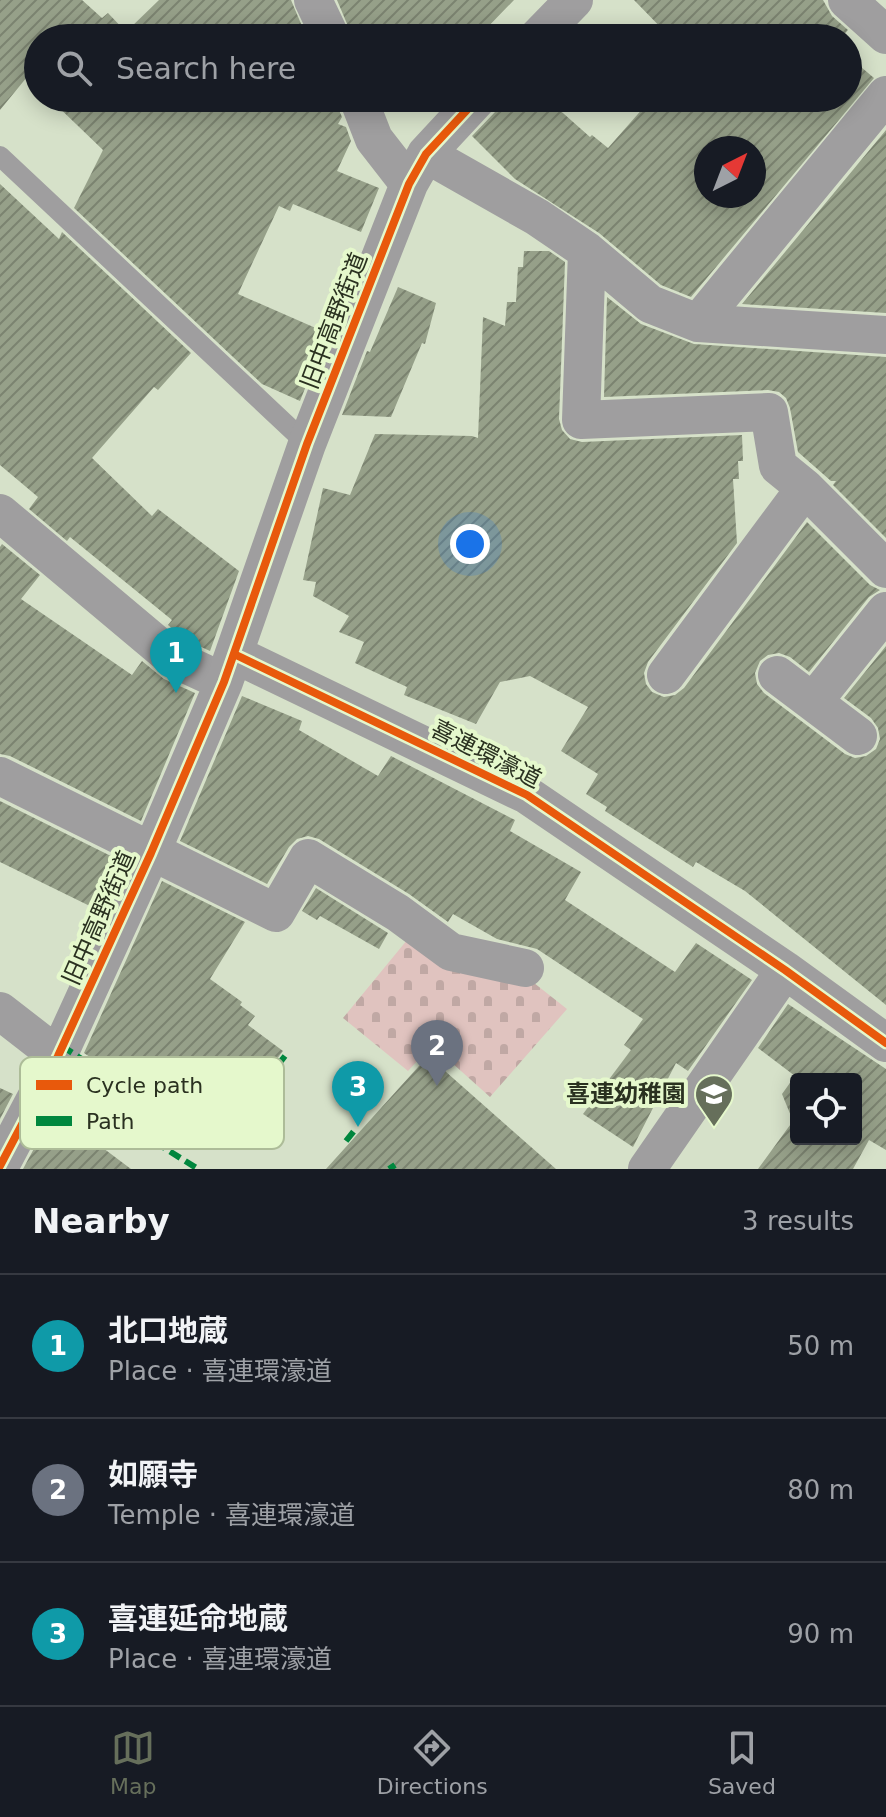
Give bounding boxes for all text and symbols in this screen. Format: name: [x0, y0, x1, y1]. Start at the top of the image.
search box: [24, 24, 862, 112]
icon: search: [52, 46, 96, 90]
text: Search here: [116, 51, 296, 86]
north arrow: [694, 136, 766, 208]
street label: 旧中高野街道: [295, 249, 373, 393]
your location: [450, 524, 490, 564]
pin: 1: [150, 627, 202, 693]
street label: 喜連環濠道: [426, 714, 546, 794]
street label: 旧中高野街道: [57, 847, 141, 989]
pin: 2: [411, 1020, 463, 1086]
legend: [20, 1057, 284, 1149]
pin: 3: [332, 1061, 384, 1127]
text: Cycle path: [86, 1073, 203, 1098]
school or university icon: 喜連幼稚園: [693, 1073, 735, 1128]
map controls: [790, 1073, 862, 1145]
button: locate: [790, 1073, 862, 1145]
place label: 喜連幼稚園: [566, 1080, 686, 1108]
text: Path: [86, 1109, 134, 1134]
text: Nearby: [32, 1201, 170, 1241]
text: 3 results: [742, 1206, 854, 1236]
text: 北口地蔵: [108, 1313, 228, 1348]
text: 1: [49, 1331, 67, 1361]
text: 50 m: [787, 1331, 854, 1361]
text: Place · 喜連環濠道: [108, 1356, 332, 1386]
text: 如願寺: [108, 1457, 198, 1492]
text: 2: [49, 1475, 67, 1505]
text: 80 m: [787, 1475, 854, 1505]
text: Temple · 喜連環濠道: [108, 1500, 355, 1530]
text: 喜連延命地蔵: [108, 1601, 288, 1636]
text: 3: [49, 1619, 67, 1649]
text: 90 m: [787, 1619, 854, 1649]
text: Place · 喜連環濠道: [108, 1644, 332, 1674]
tab: Map: [110, 1726, 157, 1799]
tab: Directions: [377, 1726, 488, 1799]
tab: Saved: [708, 1726, 776, 1799]

